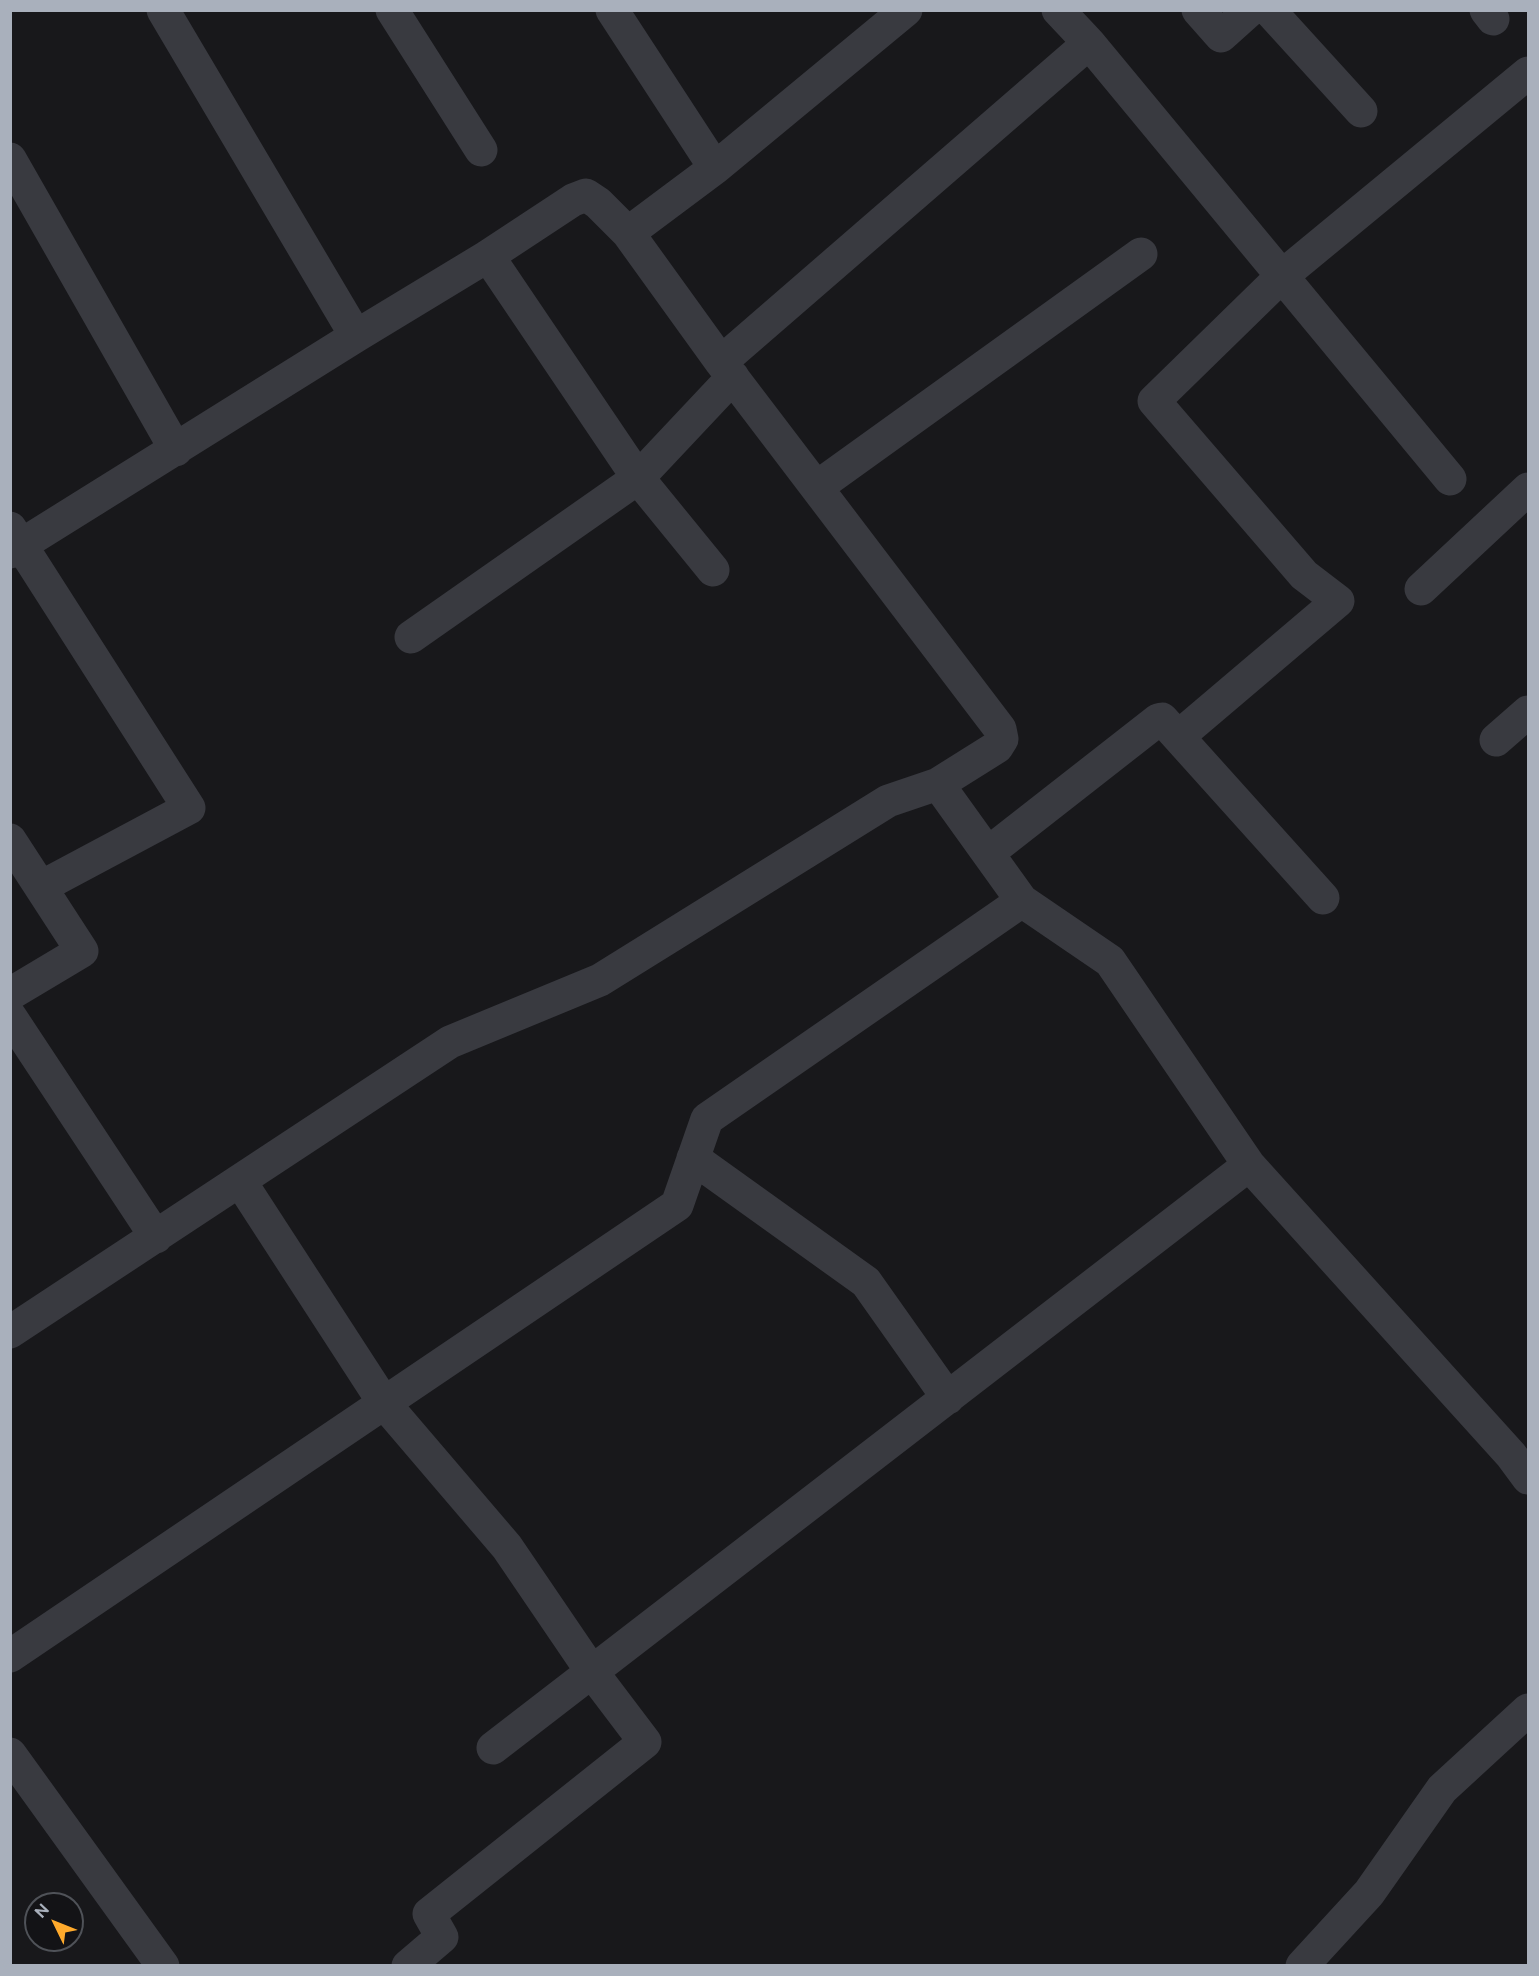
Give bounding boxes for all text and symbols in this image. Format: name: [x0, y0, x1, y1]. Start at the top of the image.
north arrow: [24, 1892, 84, 1952]
text: N: [31, 1900, 53, 1922]

